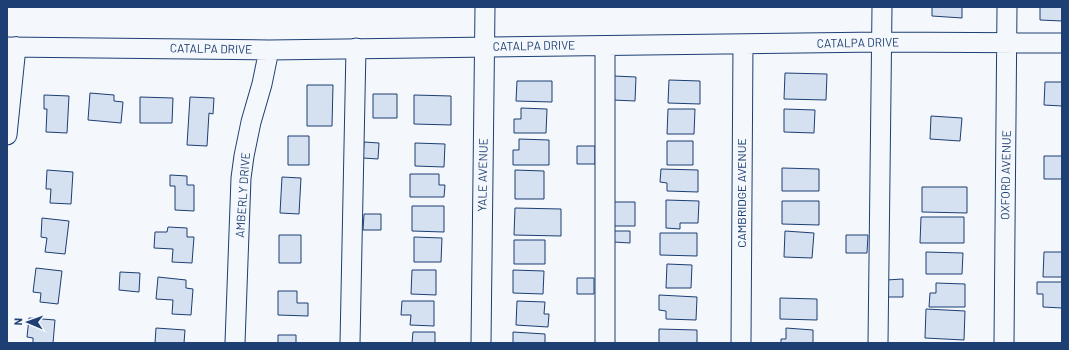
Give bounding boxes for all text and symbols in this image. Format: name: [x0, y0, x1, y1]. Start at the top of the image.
street label: CATALPA DRIVE: [817, 34, 899, 50]
street label: CATALPA DRIVE: [493, 37, 575, 53]
street label: CATALPA DRIVE: [170, 40, 252, 56]
street label: OXFORD AVENUE: [997, 130, 1013, 220]
street label: YALE AVENUE: [474, 138, 490, 212]
street label: CAMBRIDGE AVENUE: [734, 138, 748, 248]
street label: AMBERLY DRIVE: [232, 152, 252, 238]
north arrow: [8, 302, 48, 342]
text: N: [11, 318, 24, 326]

